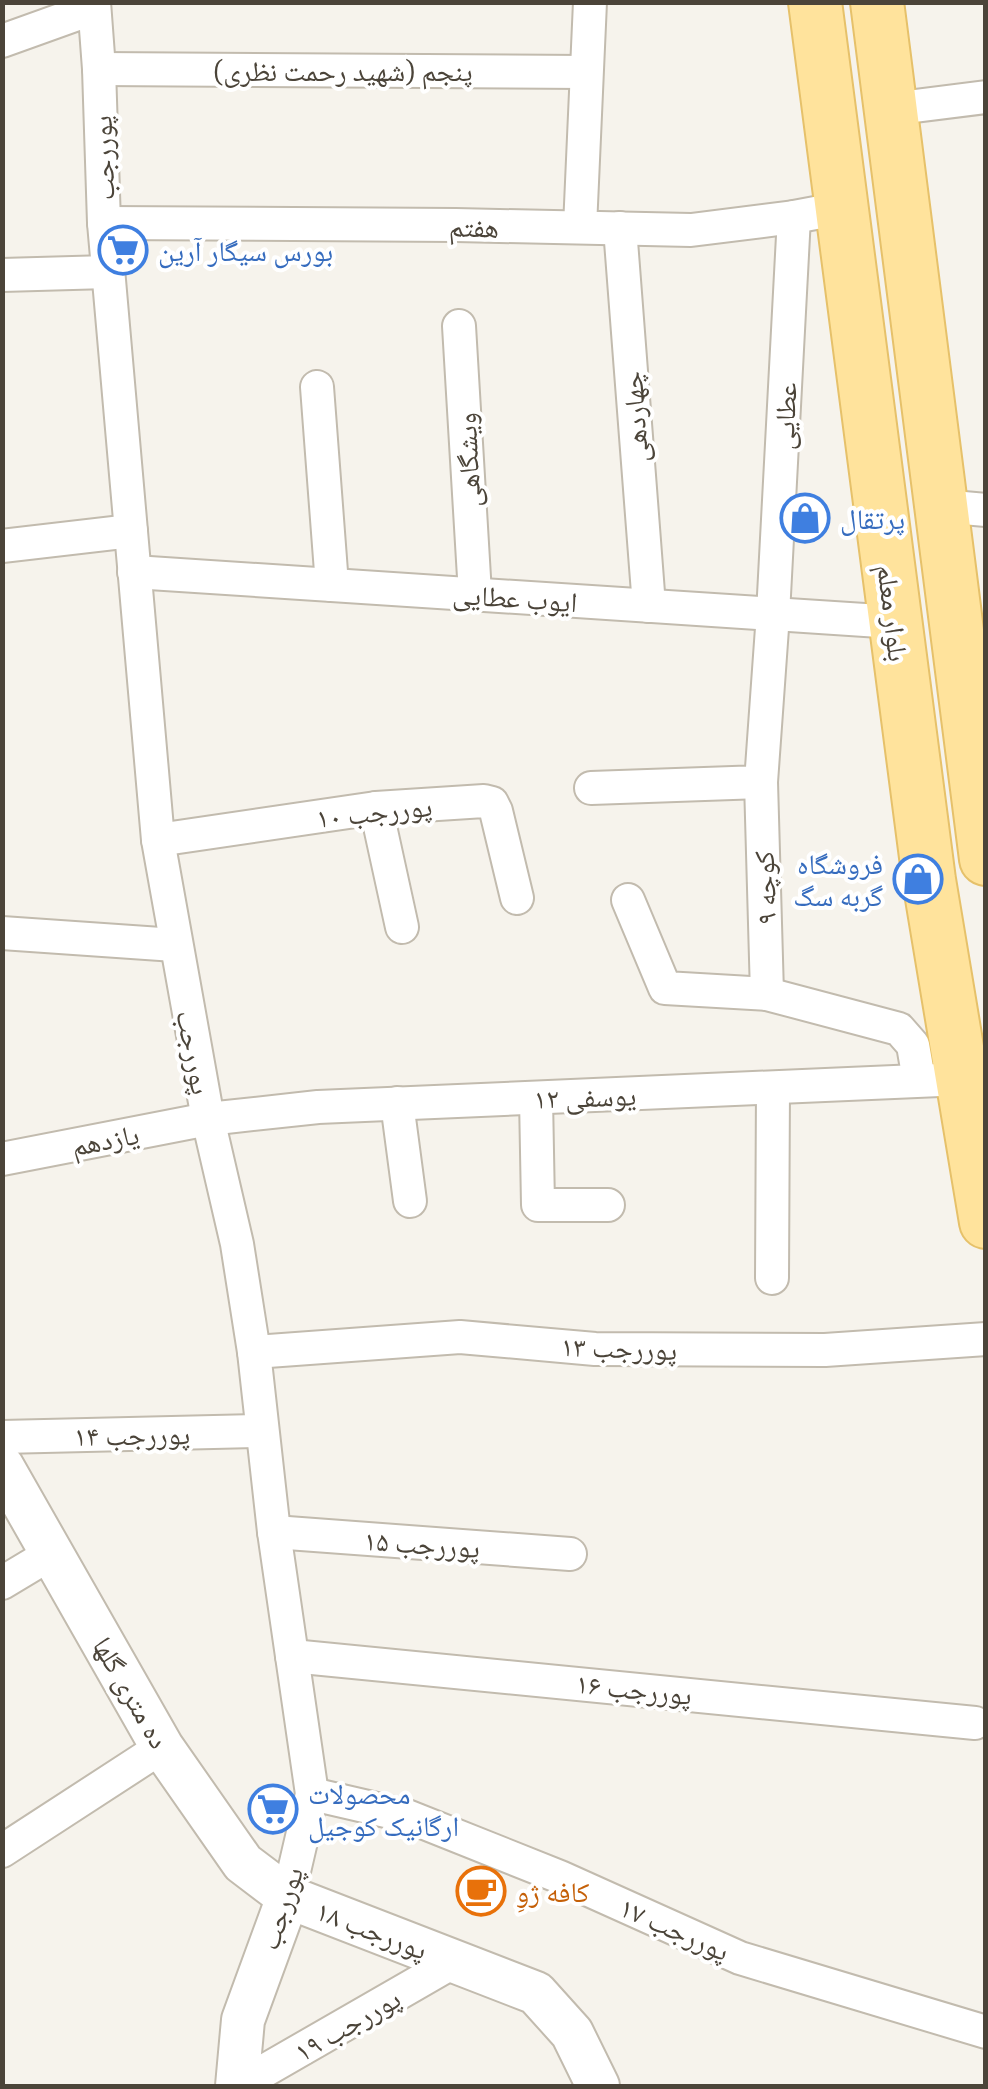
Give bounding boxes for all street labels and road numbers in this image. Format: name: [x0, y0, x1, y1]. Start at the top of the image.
street label: پنجم (شهید رحمت نظری): [213, 53, 473, 90]
street label: پوررجب: [84, 115, 122, 201]
street label: هفتم: [449, 209, 499, 246]
street label: چهاردهی: [614, 370, 656, 464]
street label: عطایی: [765, 381, 805, 451]
street label: ویشگاهی: [448, 412, 488, 508]
street label: بلوار معلم: [868, 563, 917, 664]
street label: ایوب عطایی: [451, 576, 578, 620]
street label: پوررجب ۱۰: [314, 788, 434, 835]
street label: کوچه ۹: [746, 850, 783, 926]
street label: پوررجب: [169, 1007, 220, 1097]
street label: یوسفی ۱۲: [533, 1077, 637, 1117]
street label: یازدهم: [68, 1116, 142, 1165]
street label: پوررجب ۱۳: [560, 1328, 678, 1367]
street label: پوررجب ۱۴: [74, 1416, 191, 1453]
street label: پوررجب ۱۵: [363, 1522, 481, 1565]
street label: ده متری گلها: [86, 1630, 178, 1754]
street label: پوررجب ۱۶: [574, 1665, 694, 1712]
street label: پوررجب: [251, 1862, 310, 1954]
street label: پوررجب ۱۷: [614, 1889, 735, 1968]
street label: پوررجب ۱۸: [311, 1892, 432, 1967]
street label: پوررجب ۱۹: [288, 1980, 407, 2069]

